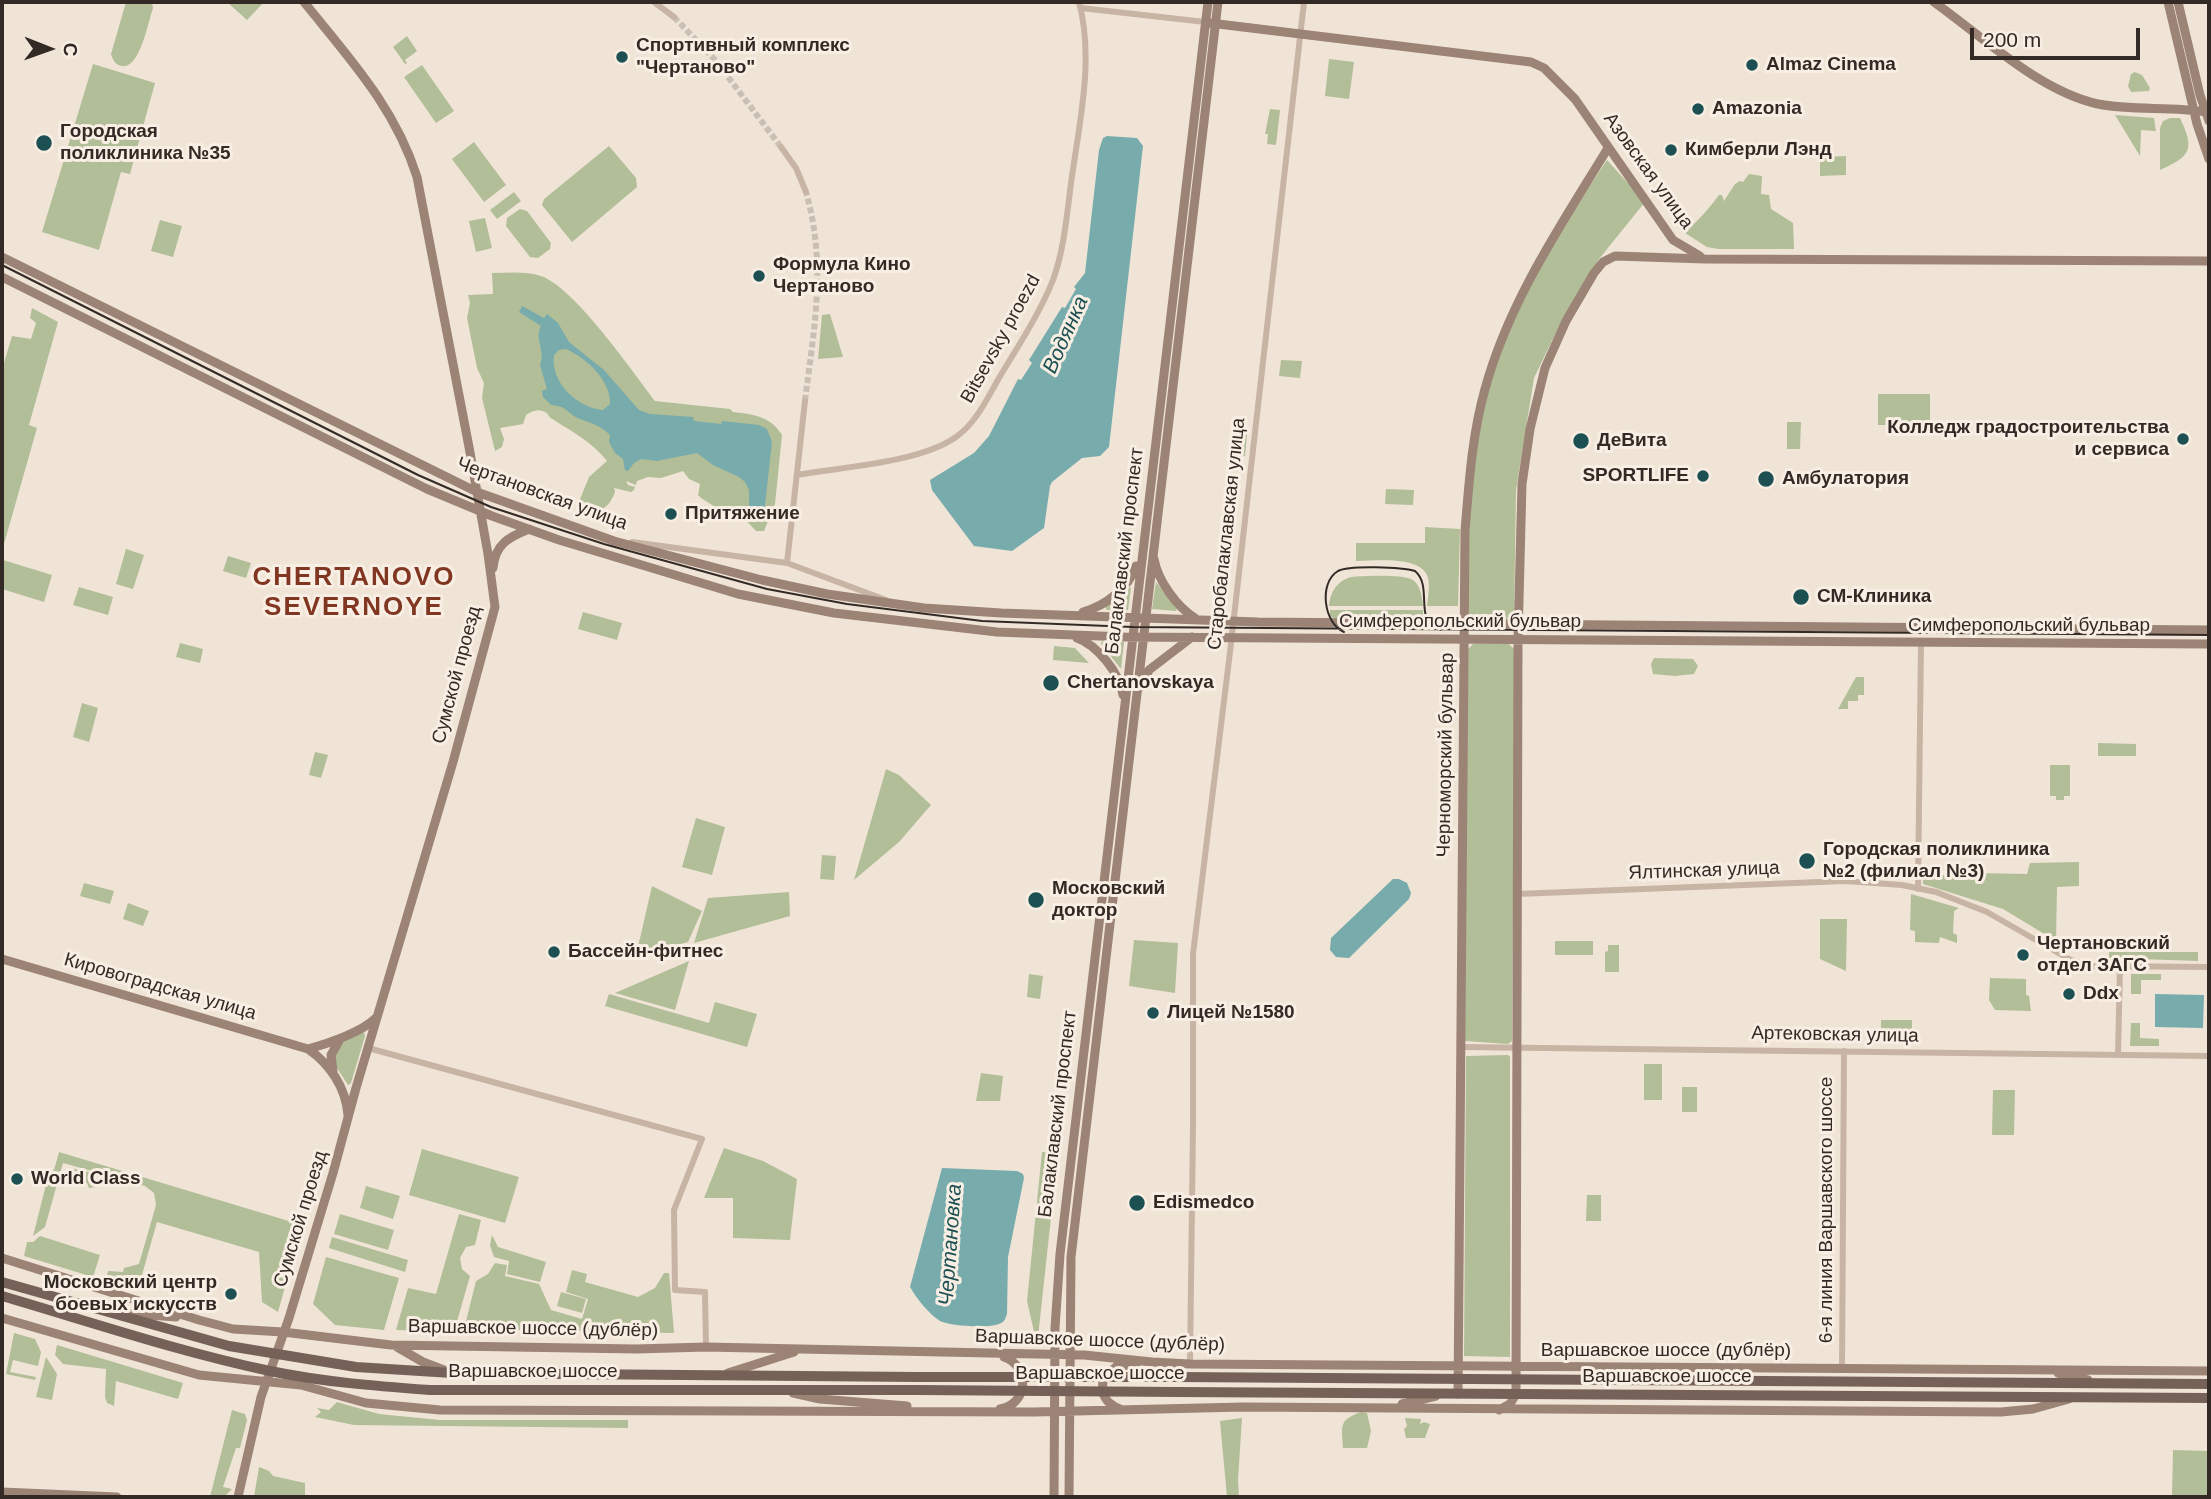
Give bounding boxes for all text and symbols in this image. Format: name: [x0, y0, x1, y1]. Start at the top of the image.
north arrow: [14, 14, 84, 84]
scale bar: [1973, 14, 2143, 58]
text: 200 m: [1983, 28, 2041, 51]
place label: Спортивный комплекс "Чертаново": [636, 35, 850, 79]
text: С: [60, 42, 81, 56]
marker: Спортивный комплекс "Чертаново": [614, 49, 630, 65]
place label: Almaz Cinema: [1766, 54, 1896, 76]
marker: Almaz Cinema: [1744, 57, 1760, 73]
place label: Amazonia: [1712, 98, 1802, 120]
marker: Amazonia: [1690, 101, 1706, 117]
street label: Азовская улица: [1598, 108, 1698, 234]
place label: Городская поликлиника №35: [60, 121, 231, 165]
marker: Городская поликлиника №35: [34, 133, 54, 153]
place label: Кимберли Лэнд: [1685, 139, 1832, 161]
marker: Кимберли Лэнд: [1663, 142, 1679, 158]
place label: Формула Кино Чертаново: [773, 254, 911, 298]
marker: Формула Кино Чертаново: [751, 268, 767, 284]
street label: Bitsevsky proezd: [956, 271, 1046, 407]
water label: Водянка: [1038, 293, 1094, 377]
street label: Старобалаклавская улица: [1203, 417, 1251, 651]
place label: Колледж градостроительства и сервиса: [1887, 417, 2169, 461]
place label: ДеВита: [1597, 430, 1667, 452]
marker: ДеВита: [1571, 431, 1591, 451]
marker: Колледж градостроительства и сервиса: [2175, 431, 2191, 447]
street label: Балаклавский проспект: [1101, 446, 1149, 656]
street label: Чертановская улица: [454, 453, 630, 535]
place label: SPORTLIFE: [1582, 465, 1689, 487]
marker: SPORTLIFE: [1695, 468, 1711, 484]
place label: Амбулатория: [1782, 468, 1909, 490]
marker: Амбулатория: [1756, 469, 1776, 489]
place label: Притяжение: [685, 503, 800, 525]
marker: Притяжение: [663, 506, 679, 522]
district label: CHERTANOVO SEVERNOYE: [254, 562, 454, 624]
place label: СМ-Клиника: [1817, 586, 1931, 608]
marker: СМ-Клиника: [1791, 587, 1811, 607]
street label: Сумской проезд: [428, 604, 486, 746]
street label: Симферопольский бульвар: [1339, 611, 1581, 633]
street label: Симферопольский бульвар: [1908, 615, 2150, 637]
street label: Черноморский бульвар: [1433, 652, 1459, 858]
place label: Chertanovskaya: [1067, 672, 1214, 694]
marker: Chertanovskaya: [1041, 673, 1061, 693]
place label: Городская поликлиника №2 (филиал №3): [1823, 839, 2049, 883]
marker: Городская поликлиника №2 (филиал №3): [1797, 851, 1817, 871]
street label: Ялтинская улица: [1628, 857, 1780, 885]
place label: Московский доктор: [1052, 878, 1165, 922]
marker: Московский доктор: [1026, 890, 1046, 910]
place label: Чертановский отдел ЗАГС: [2037, 933, 2170, 977]
place label: Бассейн-фитнес: [568, 941, 723, 963]
marker: Бассейн-фитнес: [546, 944, 562, 960]
marker: Чертановский отдел ЗАГС: [2015, 947, 2031, 963]
street label: Кировоградская улица: [61, 949, 259, 1025]
place label: Ddx: [2083, 983, 2119, 1005]
marker: Ddx: [2061, 986, 2077, 1002]
place label: Лицей №1580: [1167, 1002, 1295, 1024]
marker: Лицей №1580: [1145, 1005, 1161, 1021]
street label: Балаклавский проспект: [1034, 1009, 1082, 1219]
street label: Артековская улица: [1751, 1022, 1919, 1048]
street label: 6-я линия Варшавского шоссе: [1816, 1077, 1838, 1343]
street label: Сумской проезд: [269, 1148, 333, 1290]
place label: World Class: [31, 1168, 140, 1190]
marker: World Class: [9, 1171, 25, 1187]
water label: Чертановка: [934, 1183, 968, 1307]
place label: Edismedco: [1153, 1192, 1254, 1214]
marker: Edismedco: [1127, 1193, 1147, 1213]
place label: Московский центр боевых искусств: [44, 1272, 217, 1316]
marker: Московский центр боевых искусств: [223, 1286, 239, 1302]
street label: Варшавское шоссе (дублёр): [408, 1315, 658, 1343]
street label: Варшавское шоссе (дублёр): [975, 1325, 1225, 1357]
street label: Варшавское шоссе (дублёр): [1541, 1340, 1791, 1362]
street label: Варшавское шоссе: [448, 1361, 618, 1383]
street label: Варшавское шоссе: [1015, 1363, 1185, 1385]
street label: Варшавское шоссе: [1582, 1366, 1752, 1388]

